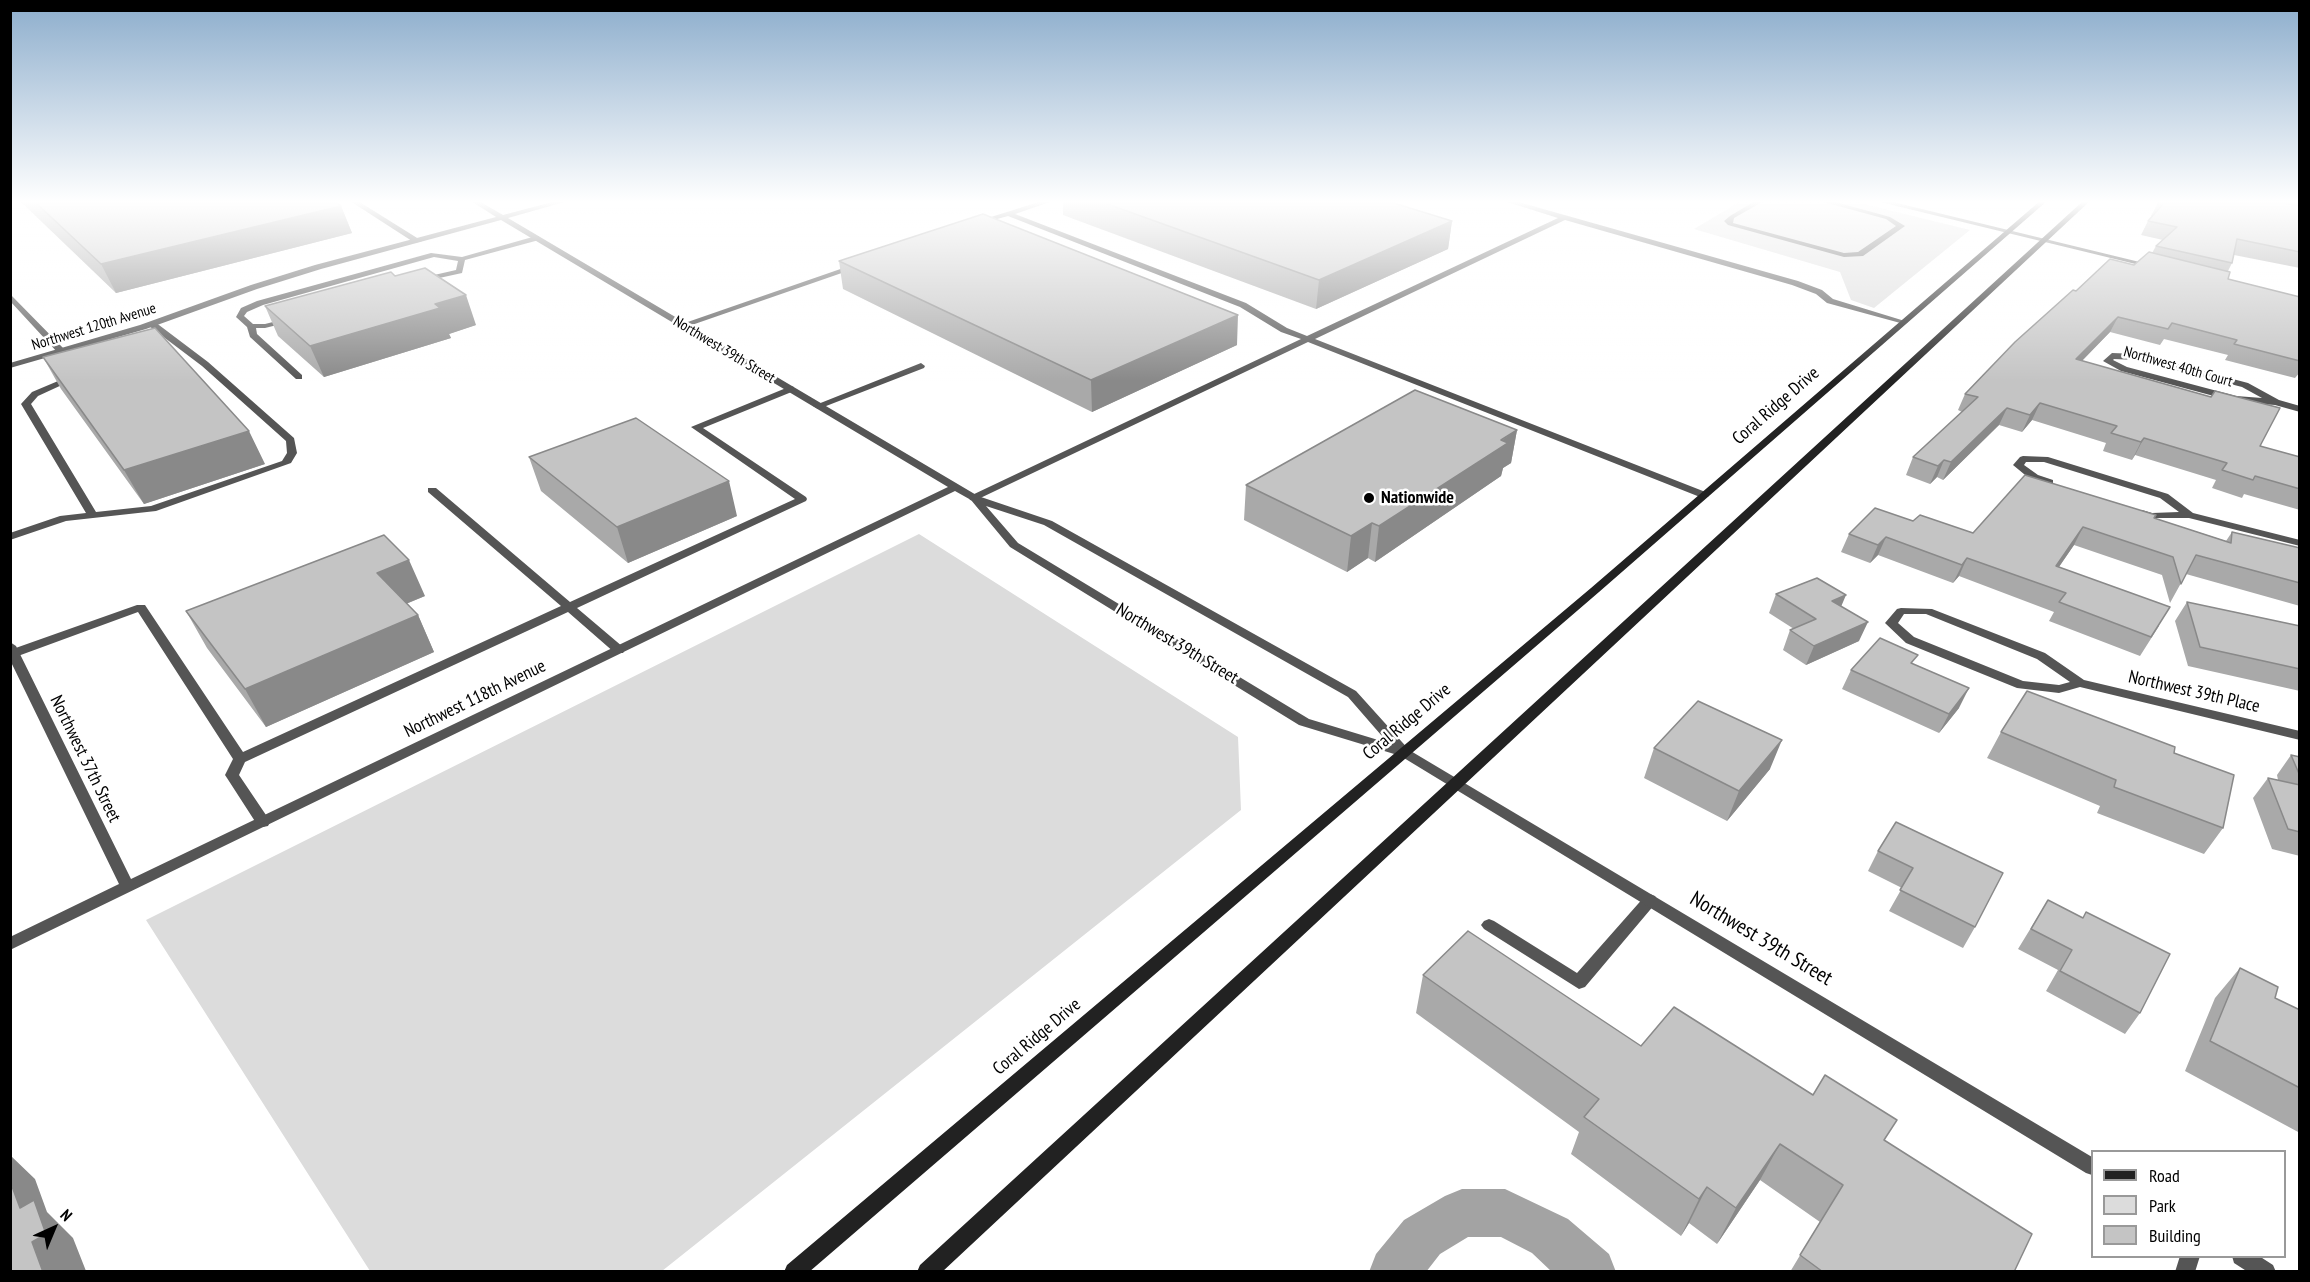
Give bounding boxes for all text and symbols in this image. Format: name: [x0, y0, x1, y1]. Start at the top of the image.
street label: Northwest 120th Avenue: [30, 300, 158, 354]
street label: Northwest 39th Street: [670, 313, 778, 387]
street label: Northwest 40th Court: [2121, 343, 2235, 391]
street label: Coral Ridge Drive: [1728, 363, 1824, 449]
place label: Nationwide: [1381, 487, 1454, 509]
marker: Nationwide: [1362, 491, 1376, 505]
street label: Northwest 39th Street: [1112, 599, 1242, 689]
street label: Northwest 118th Avenue: [401, 655, 549, 743]
street label: Northwest 39th Place: [2126, 666, 2262, 718]
street label: Coral Ridge Drive: [1359, 679, 1455, 765]
street label: Northwest 37th Street: [45, 692, 125, 826]
street label: Northwest 39th Street: [1685, 887, 1837, 991]
street label: Coral Ridge Drive: [989, 994, 1085, 1080]
legend: [2091, 1150, 2286, 1258]
text: Road: [2149, 1164, 2180, 1187]
text: Park: [2149, 1194, 2176, 1217]
north arrow: [24, 1198, 84, 1258]
text: N: [56, 1205, 77, 1225]
text: Building: [2149, 1224, 2201, 1247]

